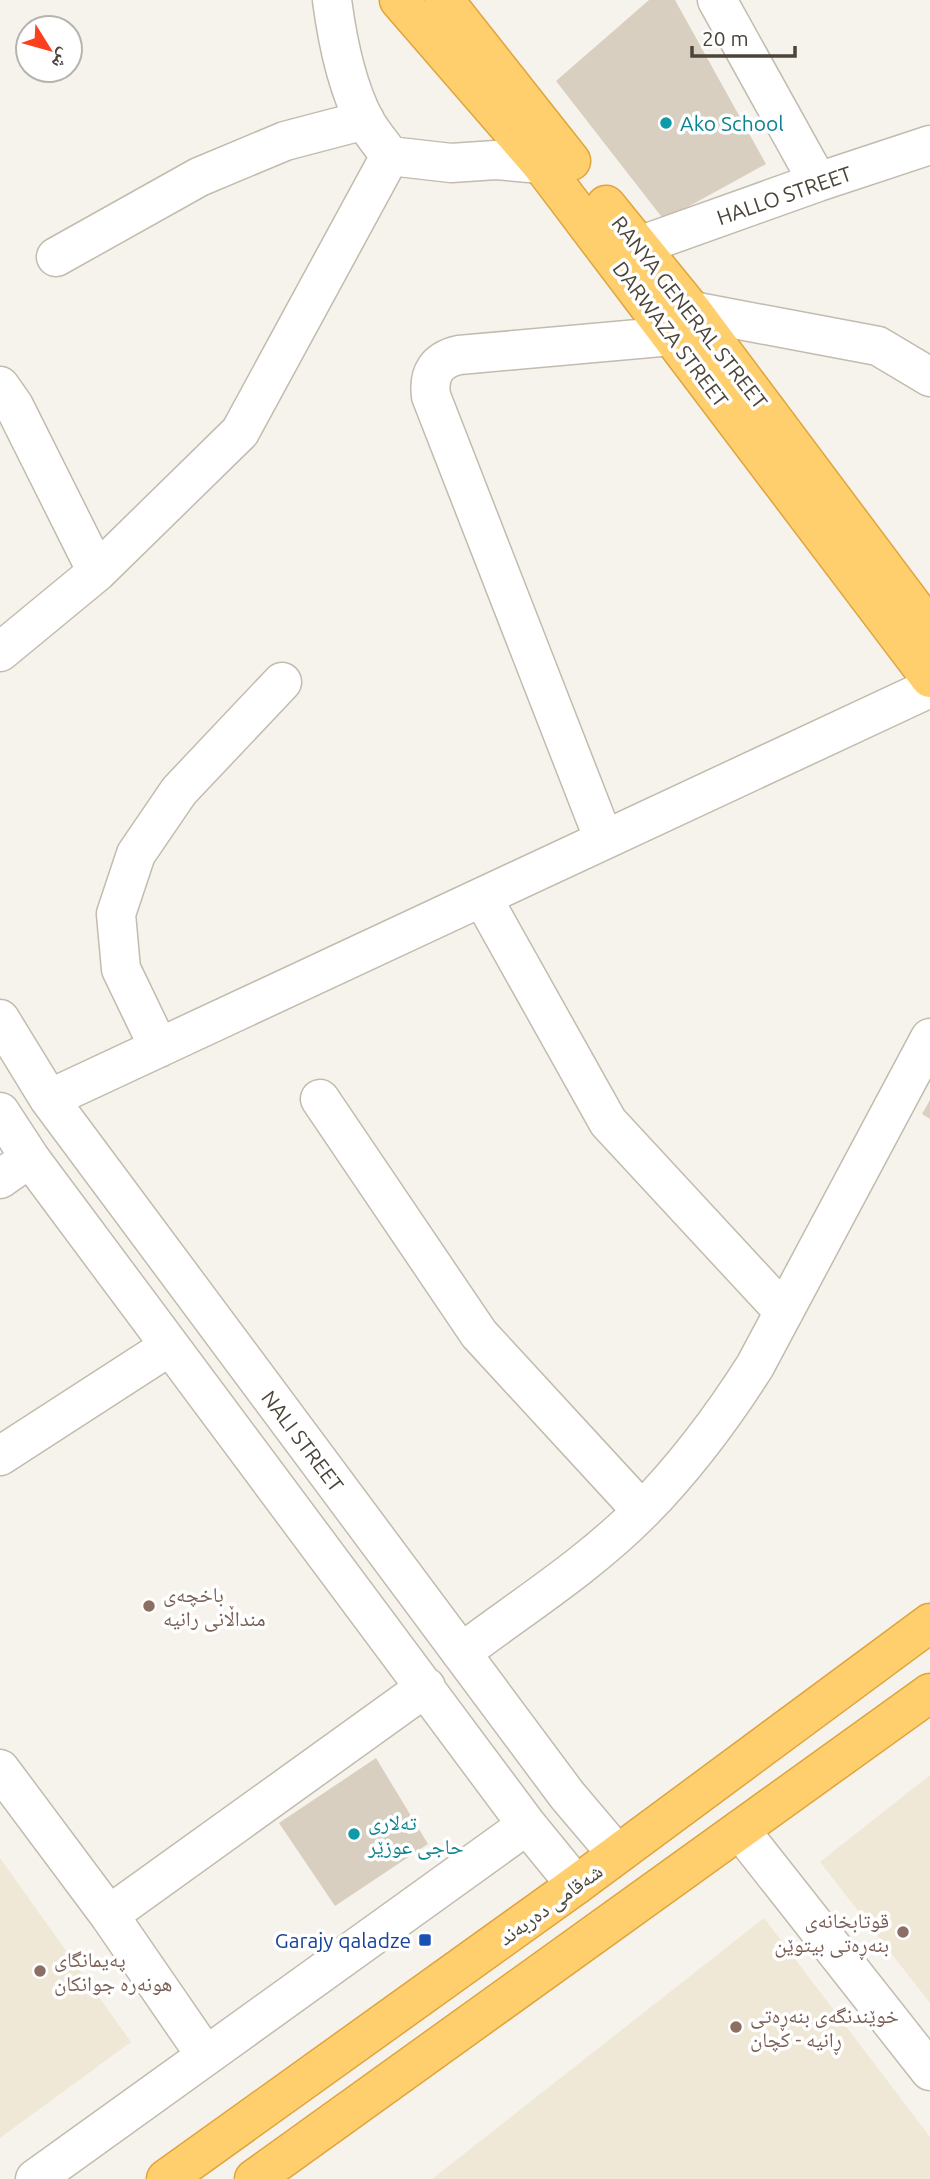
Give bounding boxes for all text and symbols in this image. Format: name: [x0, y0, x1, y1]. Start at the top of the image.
north arrow: [14, 14, 84, 84]
scale bar: [692, 14, 795, 58]
text: 20 m: [702, 26, 749, 50]
text: ش: [47, 44, 77, 74]
place label: Ako School: [680, 111, 784, 135]
marker: Ako School: [658, 115, 674, 131]
street label: HALLO STREET: [713, 161, 855, 229]
street label: RANYA GENERAL STREET: [607, 211, 773, 413]
street label: DARWAZA STREET: [608, 256, 734, 412]
street label: NALI STREET: [257, 1386, 349, 1497]
place label: باخچەی منداڵانی رانیە: [163, 1582, 265, 1632]
marker: باخچەی منداڵانی رانیە: [141, 1598, 157, 1614]
place label: تەلاری حاجی عوزێر: [367, 1810, 464, 1860]
marker: تەلاری حاجی عوزێر: [346, 1826, 362, 1842]
street label: شەقامی دەربەند: [493, 1858, 608, 1951]
place label: قوتابخانەی بنەڕەتی بیتوێن: [774, 1908, 889, 1961]
marker: قوتابخانەی بنەڕەتی بیتوێن: [895, 1924, 911, 1940]
place label: Garajy qaladze: [275, 1928, 411, 1952]
marker: Garajy qaladze: [417, 1932, 433, 1948]
place label: پەیمانگای هونەرە جوانکان: [54, 1947, 172, 1996]
marker: پەیمانگای هونەرە جوانکان: [32, 1963, 48, 1979]
place label: خوێندنگەی بنەڕەتی ڕانیە - کچان: [750, 2003, 899, 2056]
marker: خوێندنگەی بنەڕەتی ڕانیە - کچان: [728, 2019, 744, 2035]

